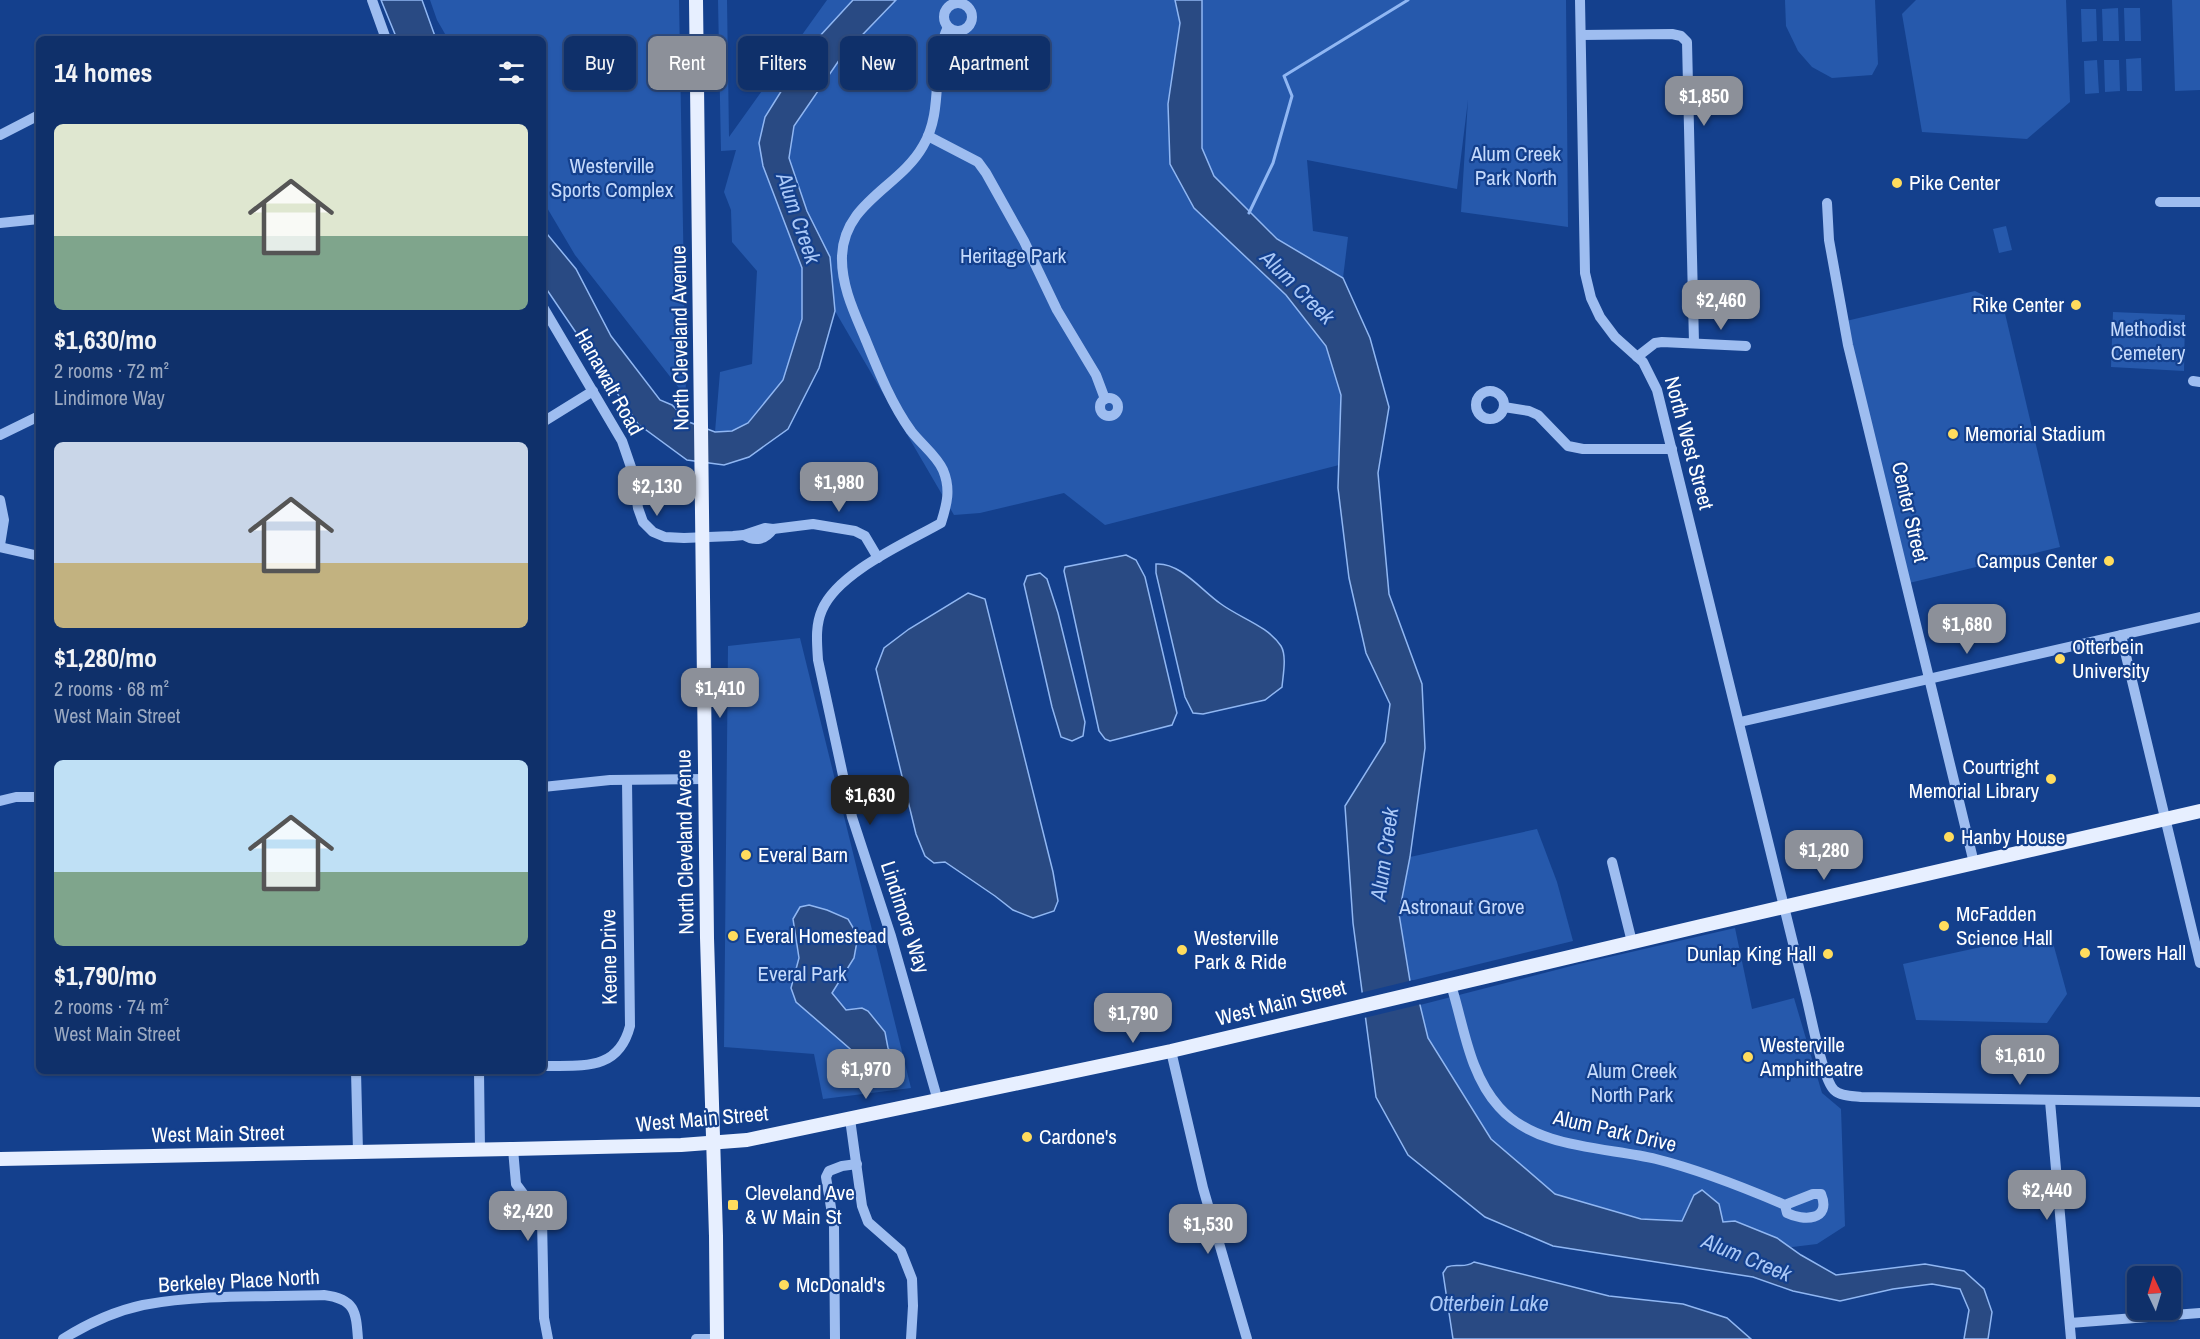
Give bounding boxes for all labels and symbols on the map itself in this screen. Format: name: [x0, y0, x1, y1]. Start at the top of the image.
pin: $1,850: [1655, 76, 1753, 127]
park label: Alum Creek Park North: [1470, 139, 1561, 192]
park label: Westerville Sports Complex: [551, 151, 674, 204]
water label: Alum Creek: [769, 168, 829, 268]
place label: Pike Center: [1909, 168, 2000, 197]
marker: Pike Center: [1890, 176, 1904, 190]
park label: Heritage Park: [960, 241, 1067, 270]
water label: Alum Creek: [1253, 242, 1343, 332]
street label: North Cleveland Avenue: [663, 245, 696, 431]
pin: $2,460: [1672, 280, 1770, 331]
place label: Rike Center: [1972, 290, 2064, 319]
marker: Rike Center: [2069, 298, 2083, 312]
park label: Methodist Cemetery: [2110, 314, 2186, 367]
street label: Hanawalt Road: [568, 323, 651, 440]
street label: North West Street: [1658, 373, 1721, 513]
place label: Memorial Stadium: [1965, 419, 2106, 448]
marker: Memorial Stadium: [1946, 427, 1960, 441]
street label: Center Street: [1885, 459, 1936, 565]
pin: $1,980: [790, 462, 888, 513]
pin: $2,130: [608, 466, 706, 517]
place label: Campus Center: [1976, 546, 2097, 575]
marker: Campus Center: [2102, 554, 2116, 568]
pin: $1,680: [1918, 604, 2016, 655]
place label: Otterbein University: [2072, 632, 2150, 685]
marker: Otterbein University: [2053, 652, 2067, 666]
pin: $1,410: [671, 668, 769, 719]
street label: North Cleveland Avenue: [668, 749, 701, 935]
place label: Courtright Memorial Library: [1909, 752, 2039, 805]
marker: Courtright Memorial Library: [2044, 772, 2058, 786]
pin: $1,630: [821, 775, 919, 826]
water label: Alum Creek: [1362, 804, 1406, 904]
place label: Hanby House: [1961, 822, 2065, 851]
pin: $1,280: [1775, 830, 1873, 881]
marker: Hanby House: [1942, 830, 1956, 844]
place label: Everal Barn: [758, 840, 848, 869]
marker: Everal Barn: [739, 848, 753, 862]
street label: Lindimore Way: [874, 857, 937, 977]
park label: Astronaut Grove: [1398, 892, 1525, 921]
place label: McFadden Science Hall: [1956, 899, 2053, 952]
street label: Keene Drive: [593, 909, 624, 1005]
marker: McFadden Science Hall: [1937, 919, 1951, 933]
place label: Everal Homestead: [745, 921, 887, 950]
place label: Westerville Park & Ride: [1194, 923, 1287, 976]
marker: Everal Homestead: [726, 929, 740, 943]
place label: Towers Hall: [2097, 938, 2186, 967]
place label: Dunlap King Hall: [1687, 939, 1816, 968]
marker: Westerville Park & Ride: [1175, 943, 1189, 957]
marker: Towers Hall: [2078, 946, 2092, 960]
marker: Dunlap King Hall: [1821, 947, 1835, 961]
park label: Everal Park: [758, 959, 847, 988]
street label: West Main Street: [1213, 972, 1349, 1033]
pin: $1,790: [1084, 993, 1182, 1044]
place label: Westerville Amphitheatre: [1759, 1030, 1863, 1083]
pin: $1,610: [1971, 1035, 2069, 1086]
pin: $1,970: [817, 1049, 915, 1100]
marker: Westerville Amphitheatre: [1741, 1050, 1755, 1064]
park label: Alum Creek North Park: [1586, 1056, 1677, 1109]
street label: West Main Street: [635, 1098, 770, 1139]
street label: Alum Park Drive: [1550, 1102, 1679, 1159]
street label: West Main Street: [151, 1118, 285, 1149]
place label: Cardone's: [1039, 1122, 1117, 1151]
marker: Cardone's: [1020, 1130, 1034, 1144]
pin: $2,440: [1998, 1170, 2096, 1221]
place label: Cleveland Ave & W Main St: [745, 1178, 855, 1231]
pin: $2,420: [479, 1191, 577, 1242]
marker: Cleveland Ave & W Main St: [726, 1198, 740, 1212]
pin: $1,530: [1159, 1204, 1257, 1255]
water label: Alum Creek: [1697, 1225, 1797, 1289]
street label: Berkeley Place North: [157, 1262, 320, 1299]
north arrow: [2127, 1266, 2181, 1320]
place label: McDonald's: [796, 1270, 885, 1299]
marker: McDonald's: [777, 1278, 791, 1292]
water label: Otterbein Lake: [1429, 1288, 1549, 1318]

